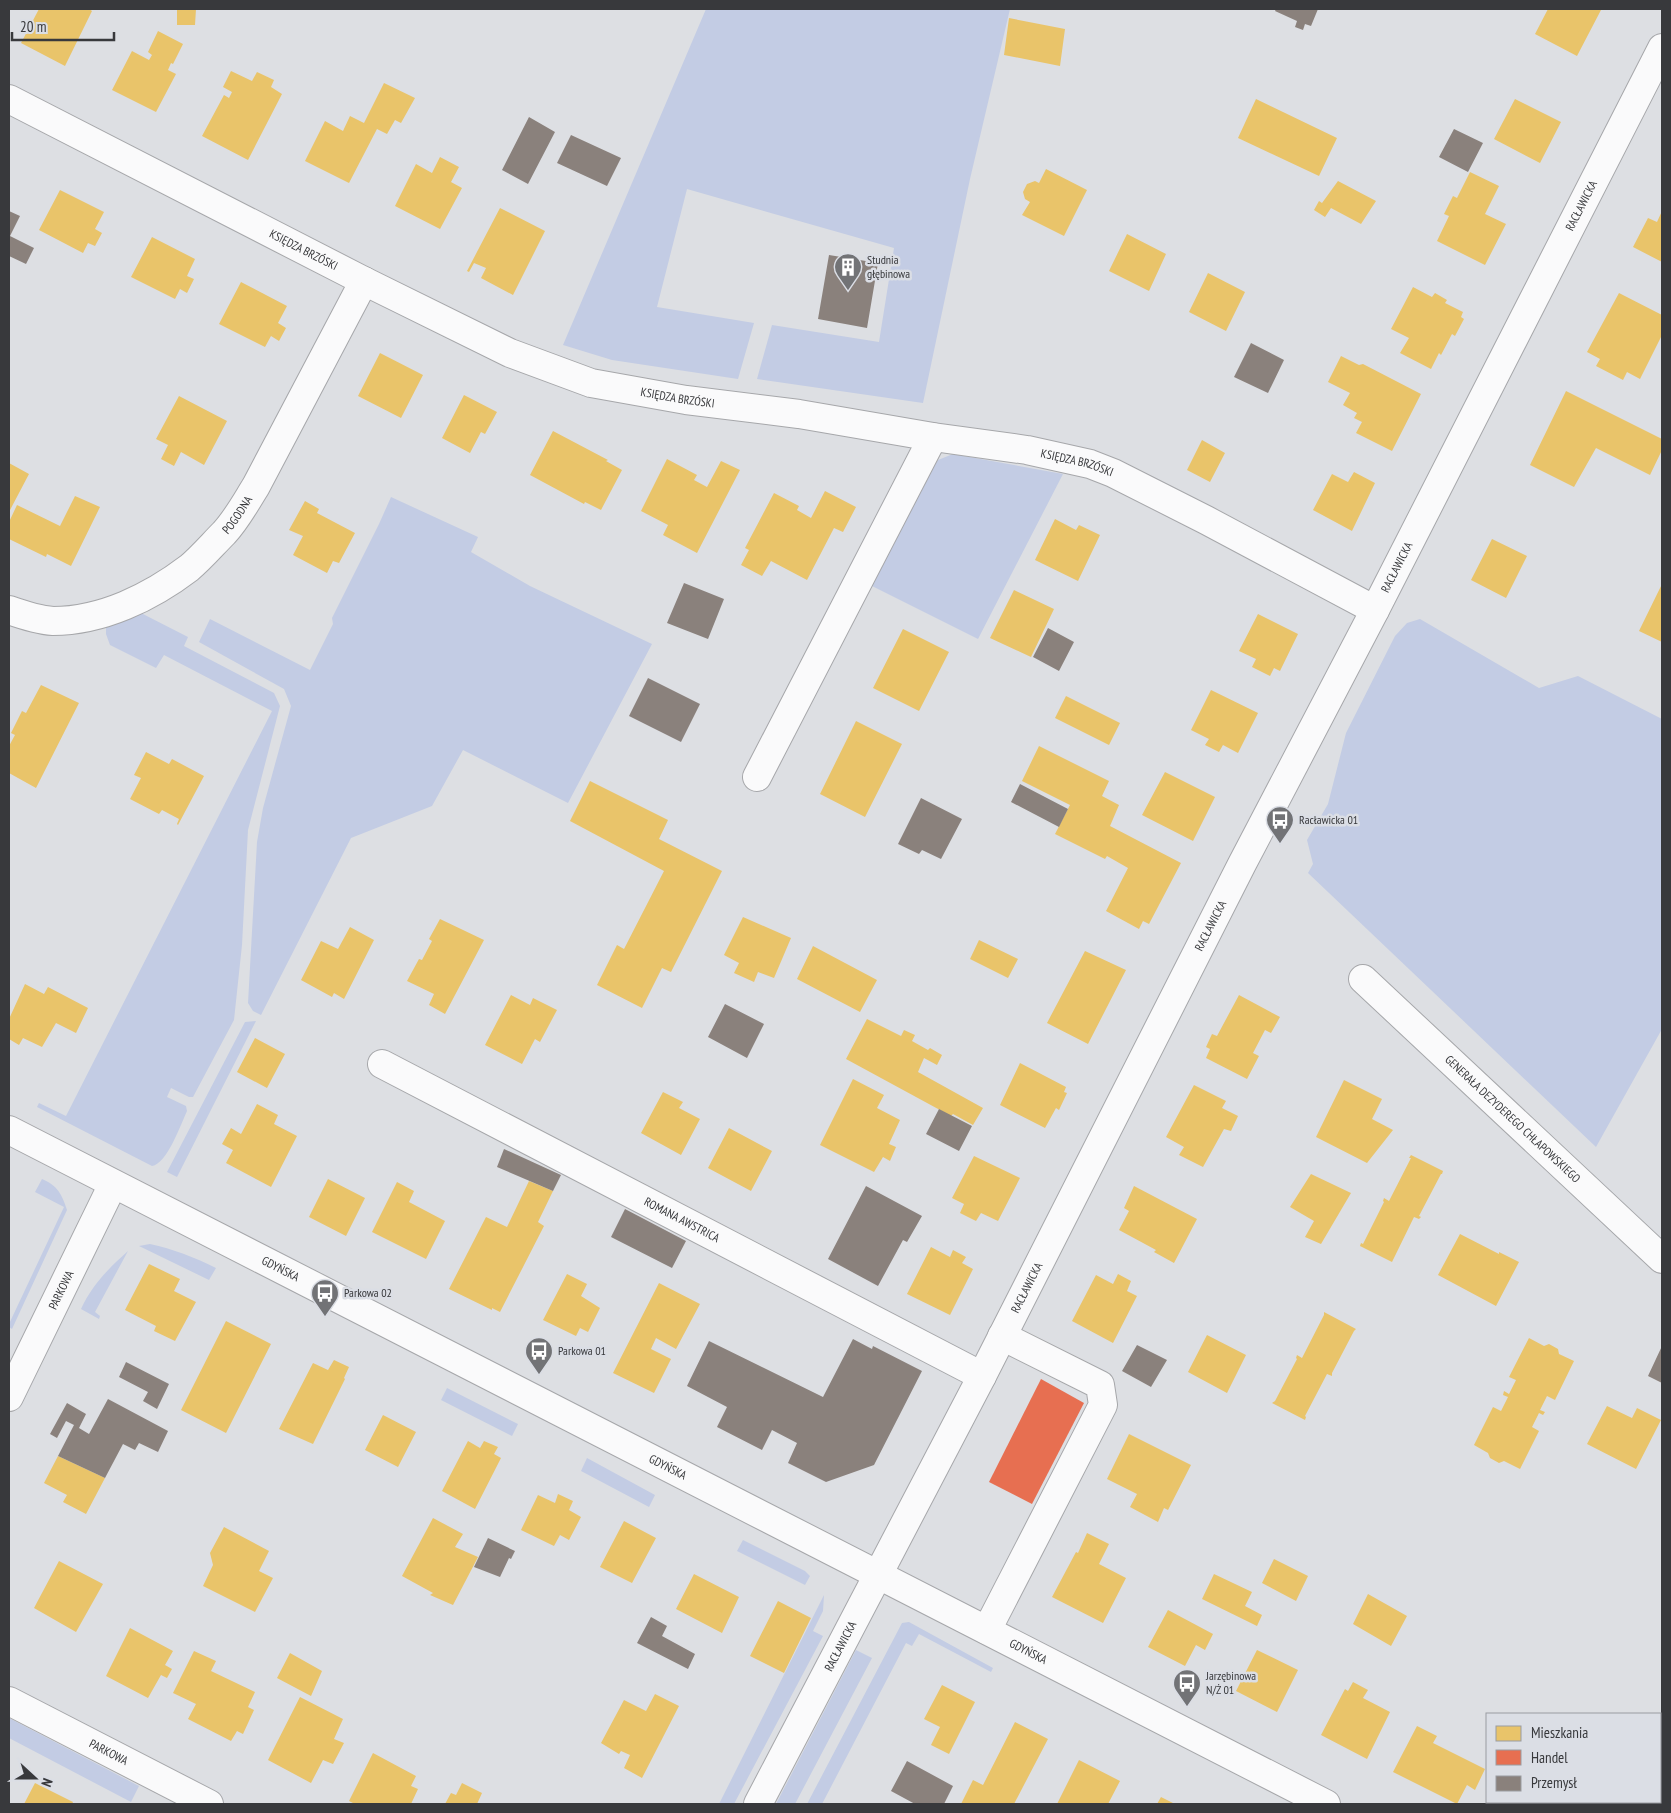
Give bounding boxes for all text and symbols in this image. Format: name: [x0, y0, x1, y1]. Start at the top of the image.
scale bar: [12, 10, 115, 42]
text: 20 m: [20, 17, 46, 36]
street label: RACŁAWICKA: [1562, 177, 1600, 233]
street label: KSIĘDZA BRZÓSKI: [267, 226, 340, 273]
building icon: Studnia głębinowa: [833, 252, 863, 291]
place label: Studnia głębinowa: [867, 252, 910, 281]
street label: KSIĘDZA BRZÓSKI: [640, 384, 716, 410]
street label: KSIĘDZA BRZÓSKI: [1039, 445, 1116, 479]
street label: POGODNA: [219, 493, 255, 537]
street label: RACŁAWICKA: [1377, 539, 1416, 595]
bus stop icon: Racławicka 01: [1265, 805, 1295, 844]
place label: Racławicka 01: [1299, 812, 1358, 827]
street label: RACŁAWICKA: [1191, 898, 1229, 953]
street label: GENERAŁA DEZYDEREGO CHŁAPOWSKIEGO: [1442, 1052, 1584, 1186]
street label: ROMANA AWSTRICA: [642, 1194, 723, 1245]
street label: GDYŃSKA: [259, 1253, 302, 1284]
street label: RACŁAWICKA: [1007, 1260, 1046, 1315]
street label: PARKOWA: [45, 1268, 77, 1312]
bus stop icon: Parkowa 02: [310, 1278, 340, 1317]
place label: Parkowa 02: [344, 1285, 392, 1300]
bus stop icon: Parkowa 01: [524, 1336, 554, 1375]
place label: Parkowa 01: [558, 1343, 606, 1358]
street label: GDYŃSKA: [647, 1451, 690, 1483]
street label: RACŁAWICKA: [821, 1618, 860, 1674]
street label: GDYŃSKA: [1007, 1635, 1050, 1667]
bus stop icon: Jarzębinowa N/Ż 01: [1172, 1668, 1202, 1707]
place label: Jarzębinowa N/Ż 01: [1205, 1668, 1256, 1697]
legend: [1486, 1713, 1661, 1803]
text: Mieszkania: [1531, 1723, 1588, 1742]
street label: PARKOWA: [87, 1736, 131, 1768]
text: Handel: [1531, 1748, 1568, 1767]
north arrow: [10, 1753, 60, 1803]
text: Przemysł: [1531, 1773, 1577, 1792]
text: N: [37, 1776, 57, 1789]

